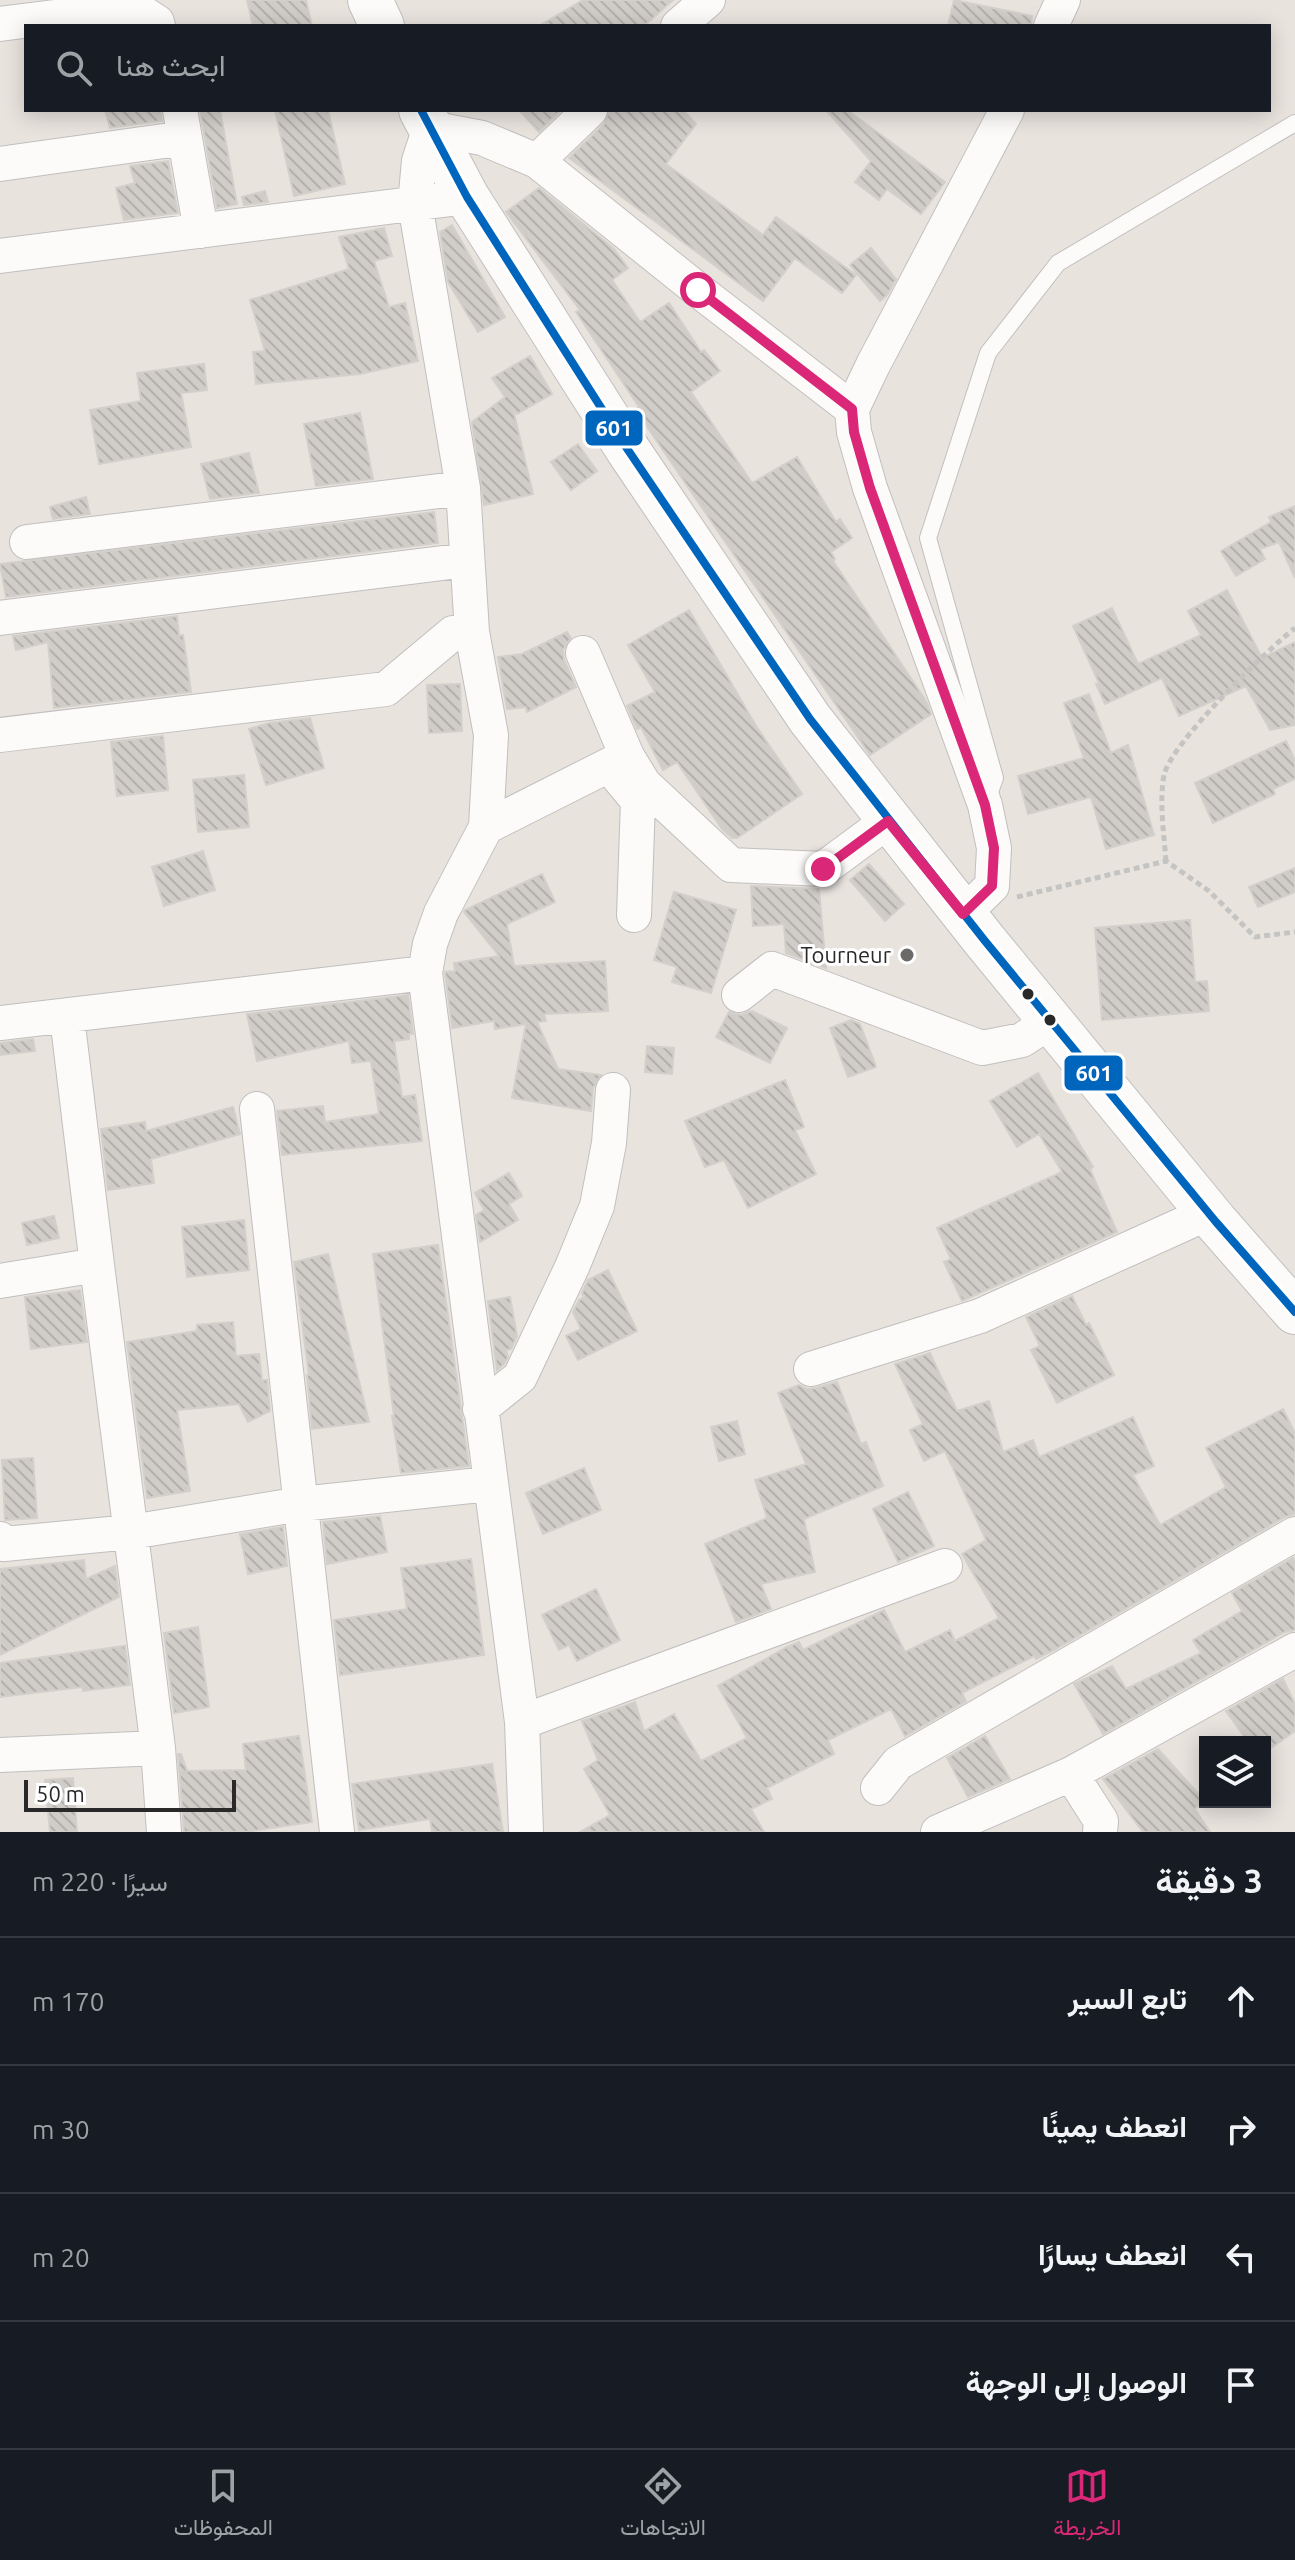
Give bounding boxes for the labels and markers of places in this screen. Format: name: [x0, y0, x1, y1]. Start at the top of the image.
place label: Tourneur: [800, 942, 892, 967]
marker: Tourneur: [898, 946, 916, 964]
unlabelled marker: [1020, 986, 1036, 1002]
unlabelled marker: [1042, 1012, 1058, 1028]

